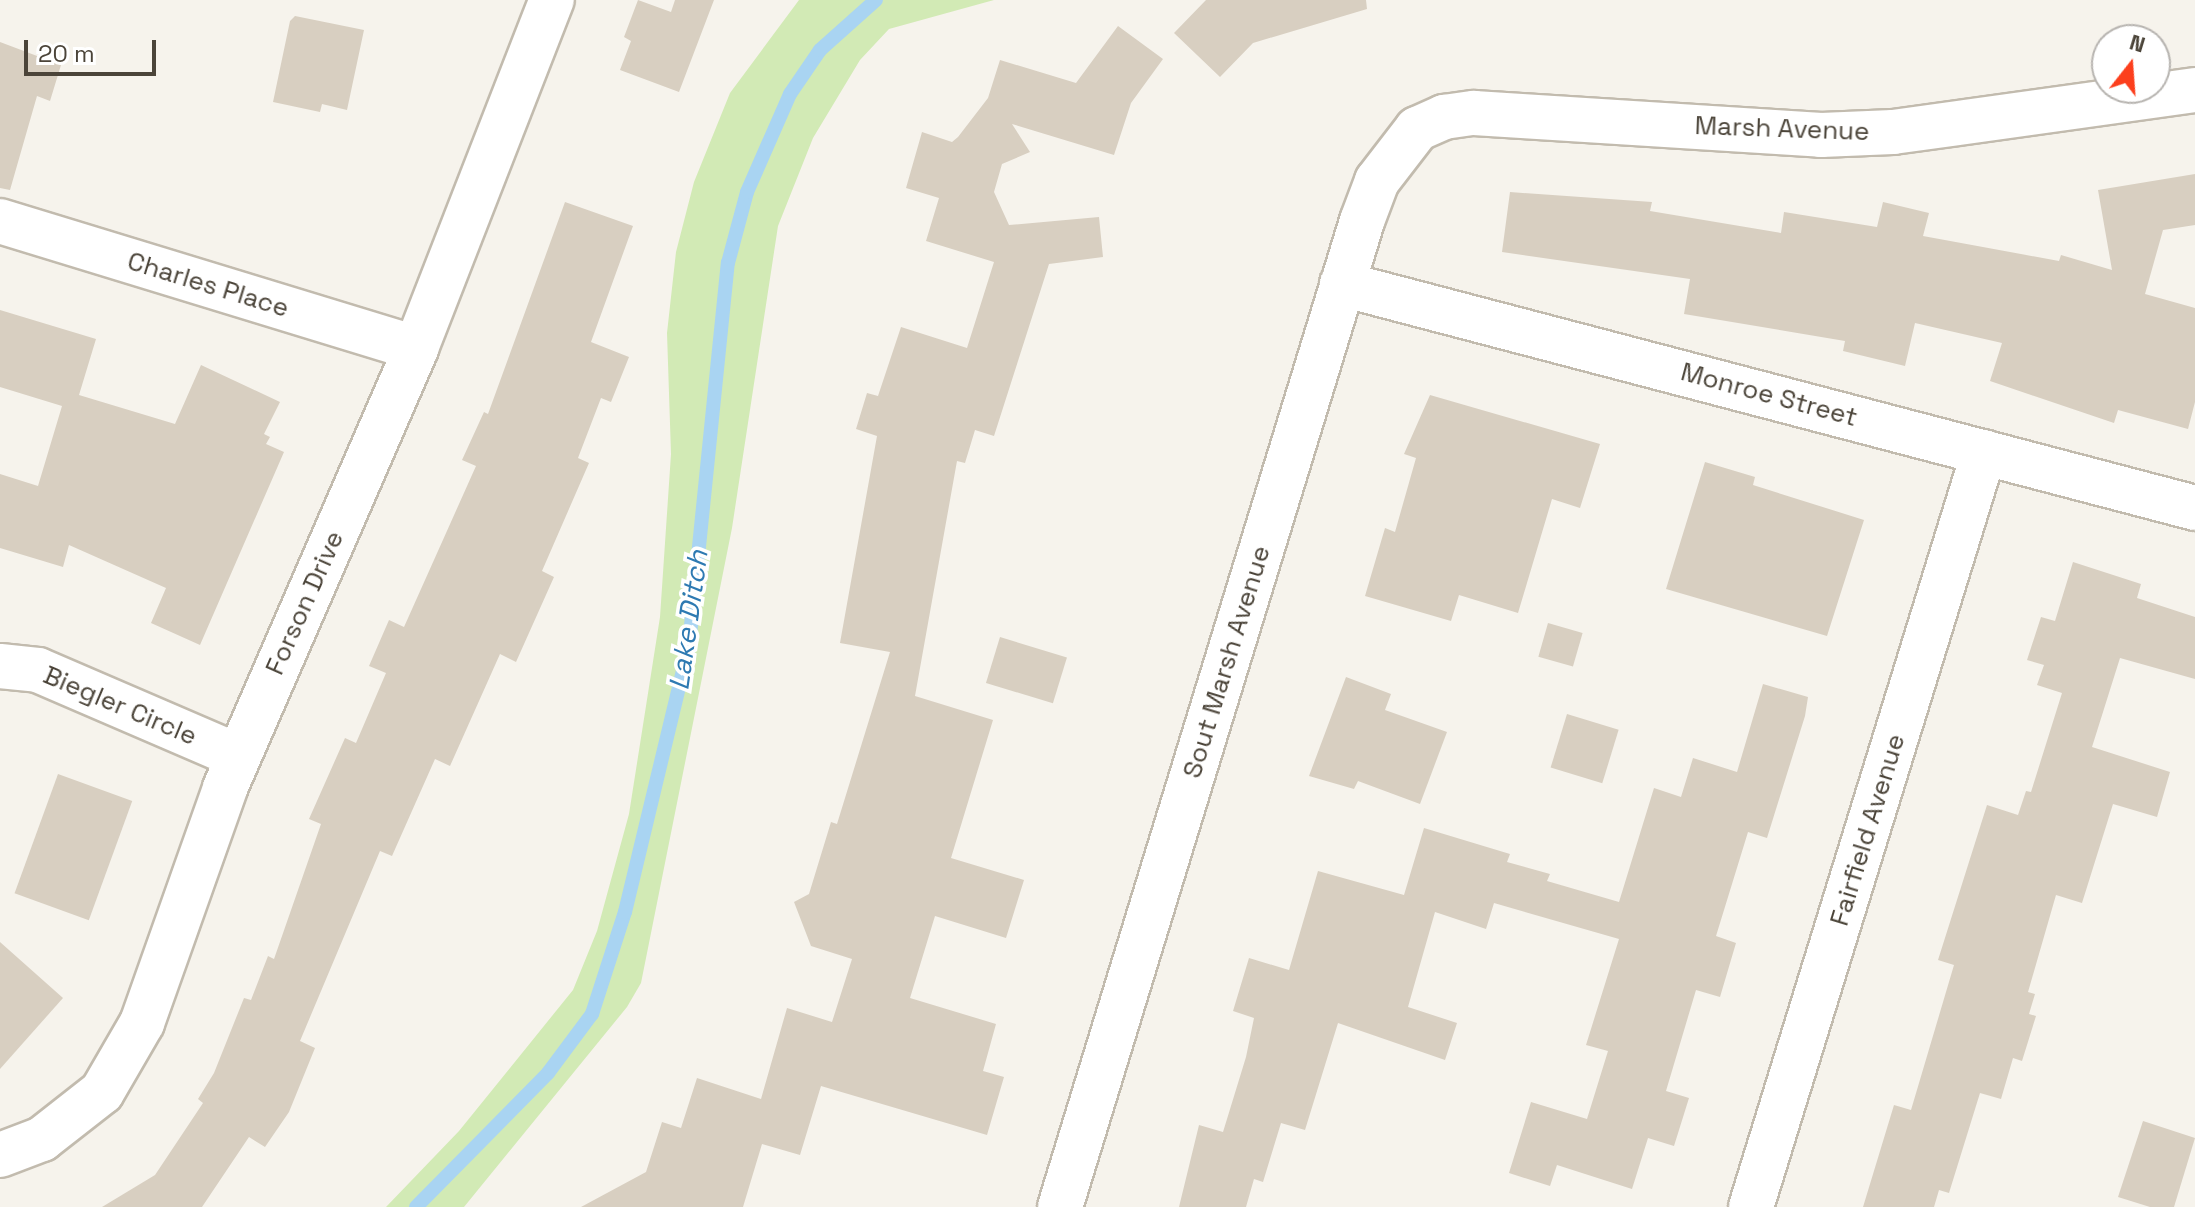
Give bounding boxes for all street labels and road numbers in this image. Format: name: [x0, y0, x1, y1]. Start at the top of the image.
street label: Marsh Avenue: [1694, 110, 1870, 148]
street label: Charles Place: [124, 246, 292, 324]
street label: Monroe Street: [1677, 356, 1861, 434]
street label: Forson Drive: [259, 526, 351, 680]
street label: Sout Marsh Avenue: [1177, 542, 1277, 782]
street label: Biegler Circle: [39, 660, 201, 752]
street label: Fairfield Avenue: [1824, 730, 1912, 930]

